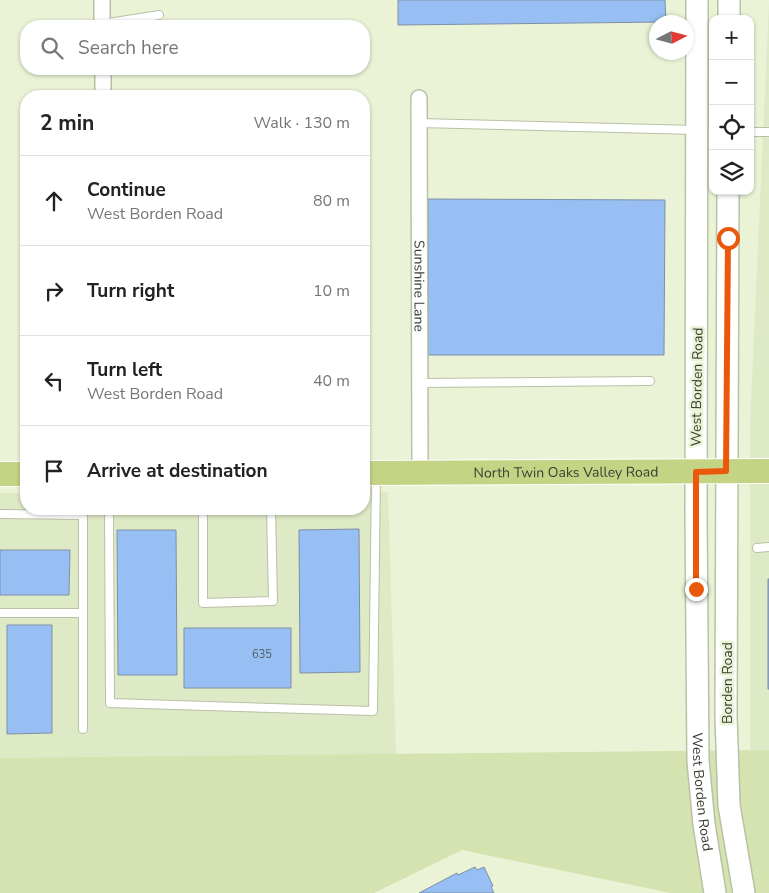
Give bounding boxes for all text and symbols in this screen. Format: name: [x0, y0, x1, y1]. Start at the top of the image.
north arrow: [649, 15, 694, 60]
map controls: [709, 15, 754, 195]
button: +: [709, 15, 754, 60]
search box: [20, 20, 370, 75]
icon: search: [38, 34, 66, 62]
text: Search here: [78, 35, 179, 61]
button: −: [709, 60, 754, 105]
button: locate: [709, 105, 754, 150]
text: 2 min: [40, 109, 94, 137]
text: Walk · 130 m: [254, 112, 350, 134]
button: layers: [709, 150, 754, 195]
text: Continue: [87, 177, 166, 203]
icon: ahead: [40, 187, 68, 215]
text: 80 m: [313, 190, 350, 212]
text: West Borden Road: [87, 203, 223, 225]
route start: [717, 227, 740, 250]
street label: Sunshine Lane: [410, 240, 429, 332]
icon: right: [40, 277, 68, 305]
text: Turn right: [87, 278, 174, 304]
text: 10 m: [313, 280, 350, 302]
street label: West Borden Road: [686, 327, 708, 447]
text: Turn left: [87, 357, 162, 383]
icon: left: [40, 367, 68, 395]
text: 40 m: [313, 370, 350, 392]
text: West Borden Road: [87, 383, 223, 405]
icon: arrive: [40, 457, 68, 485]
text: Arrive at destination: [87, 458, 268, 484]
street label: North Twin Oaks Valley Road: [474, 462, 658, 482]
route end: [685, 578, 708, 601]
street label: Borden Road: [718, 642, 737, 724]
house number: 635: [252, 647, 272, 662]
street label: West Borden Road: [688, 732, 718, 852]

